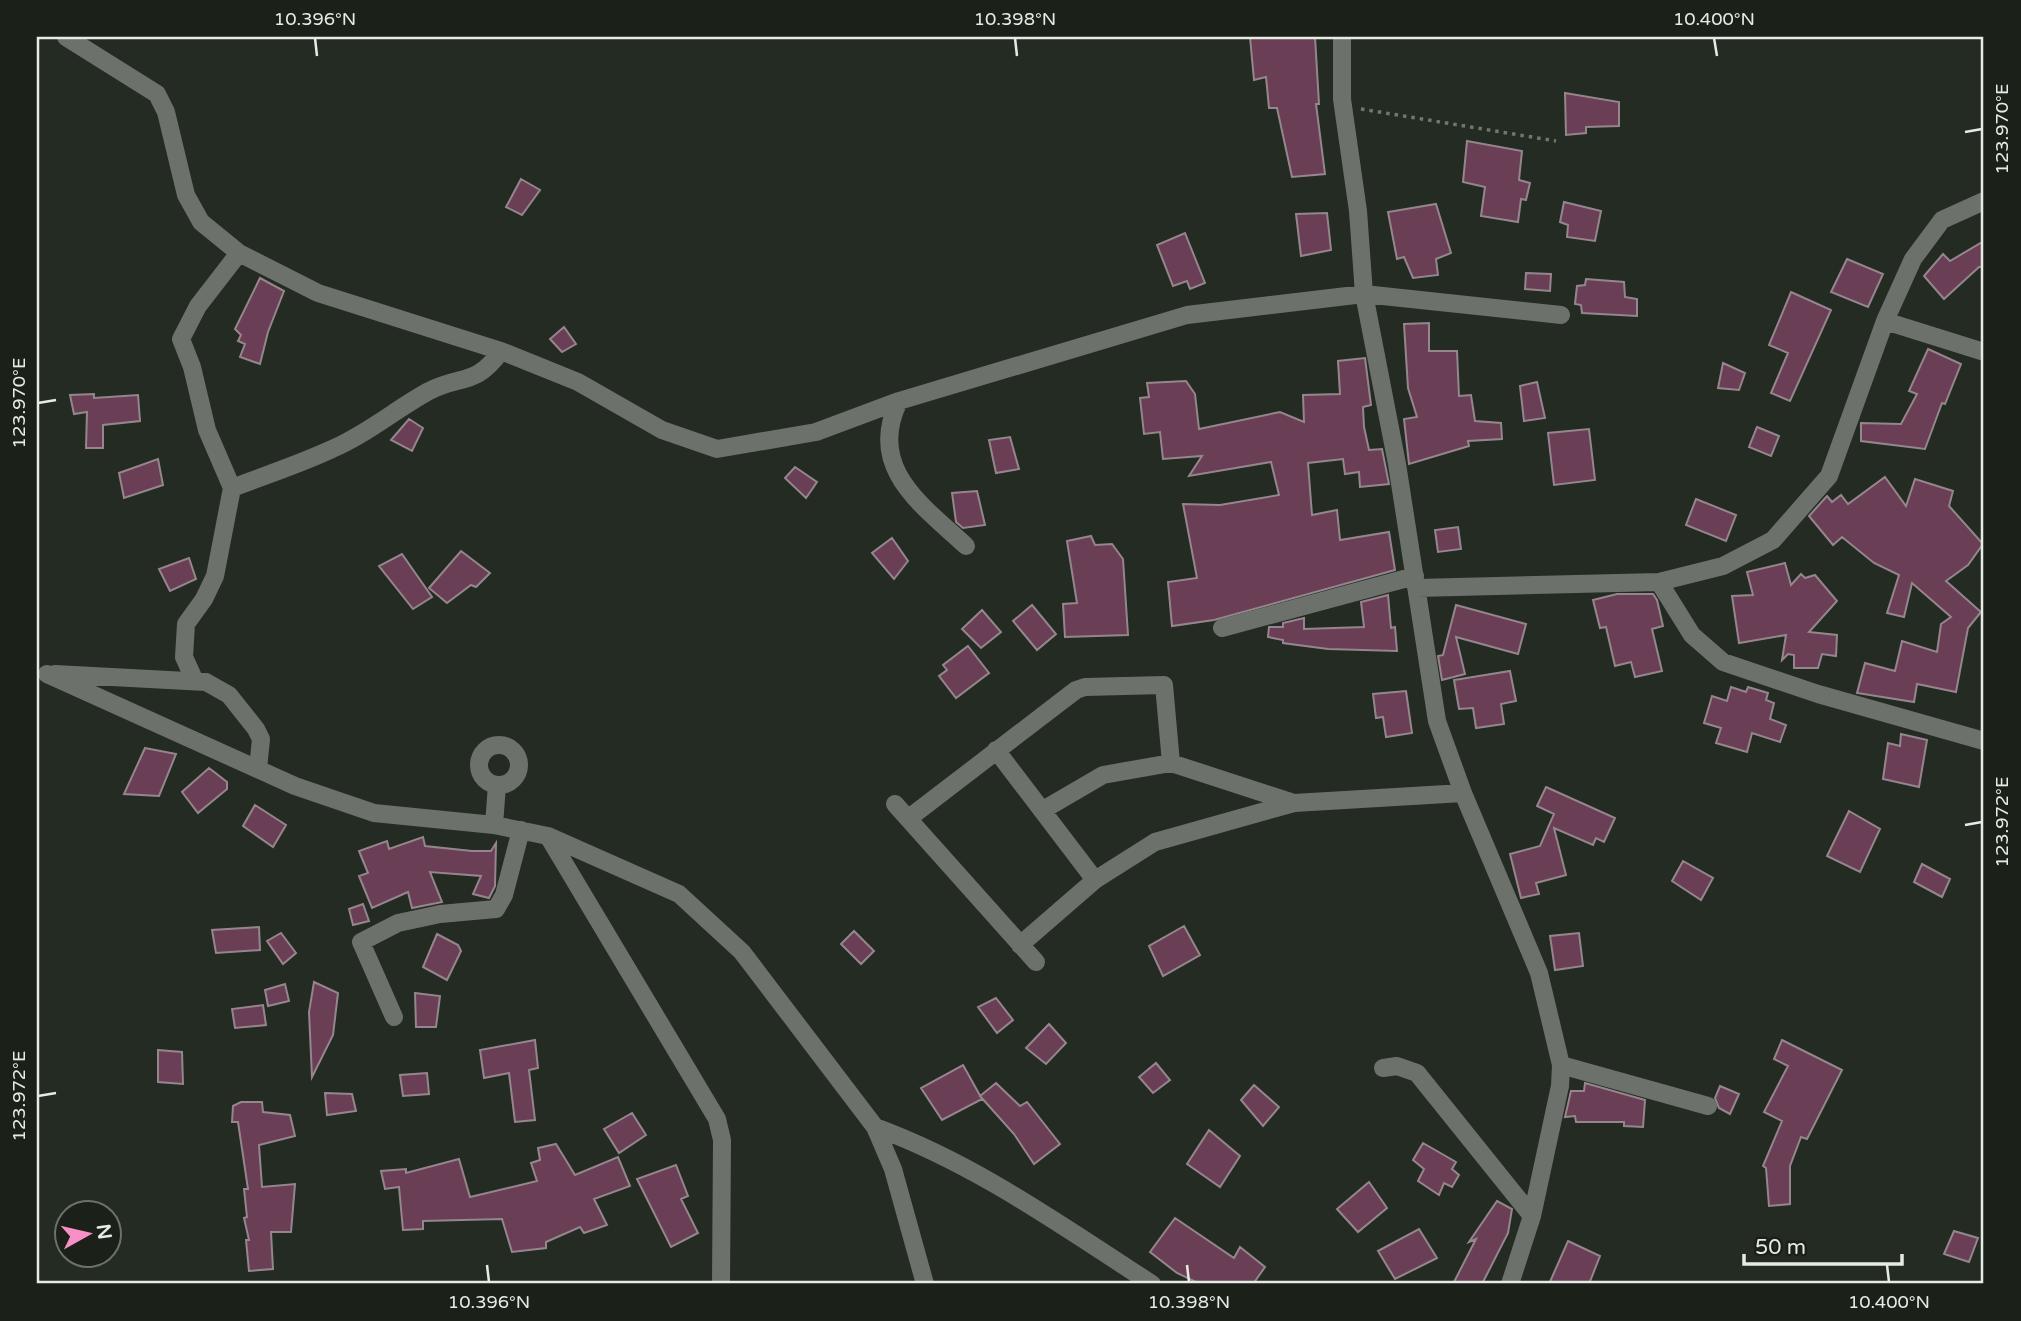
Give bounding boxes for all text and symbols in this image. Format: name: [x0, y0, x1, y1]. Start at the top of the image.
text: 10.396°N: [274, 8, 356, 30]
text: 10.398°N: [974, 8, 1056, 30]
text: 10.400°N: [1673, 8, 1755, 30]
text: 123.970°E: [1991, 84, 2013, 174]
text: 123.970°E: [8, 358, 30, 448]
text: 123.972°E: [1991, 777, 2013, 867]
text: 123.972°E: [8, 1051, 30, 1141]
north arrow: [52, 1198, 122, 1268]
text: N: [92, 1223, 116, 1241]
scale bar: [1744, 1223, 1902, 1267]
text: 50 m: [1755, 1235, 1806, 1260]
text: 10.396°N: [448, 1291, 530, 1313]
text: 10.398°N: [1148, 1291, 1230, 1313]
text: 10.400°N: [1848, 1291, 1930, 1313]

